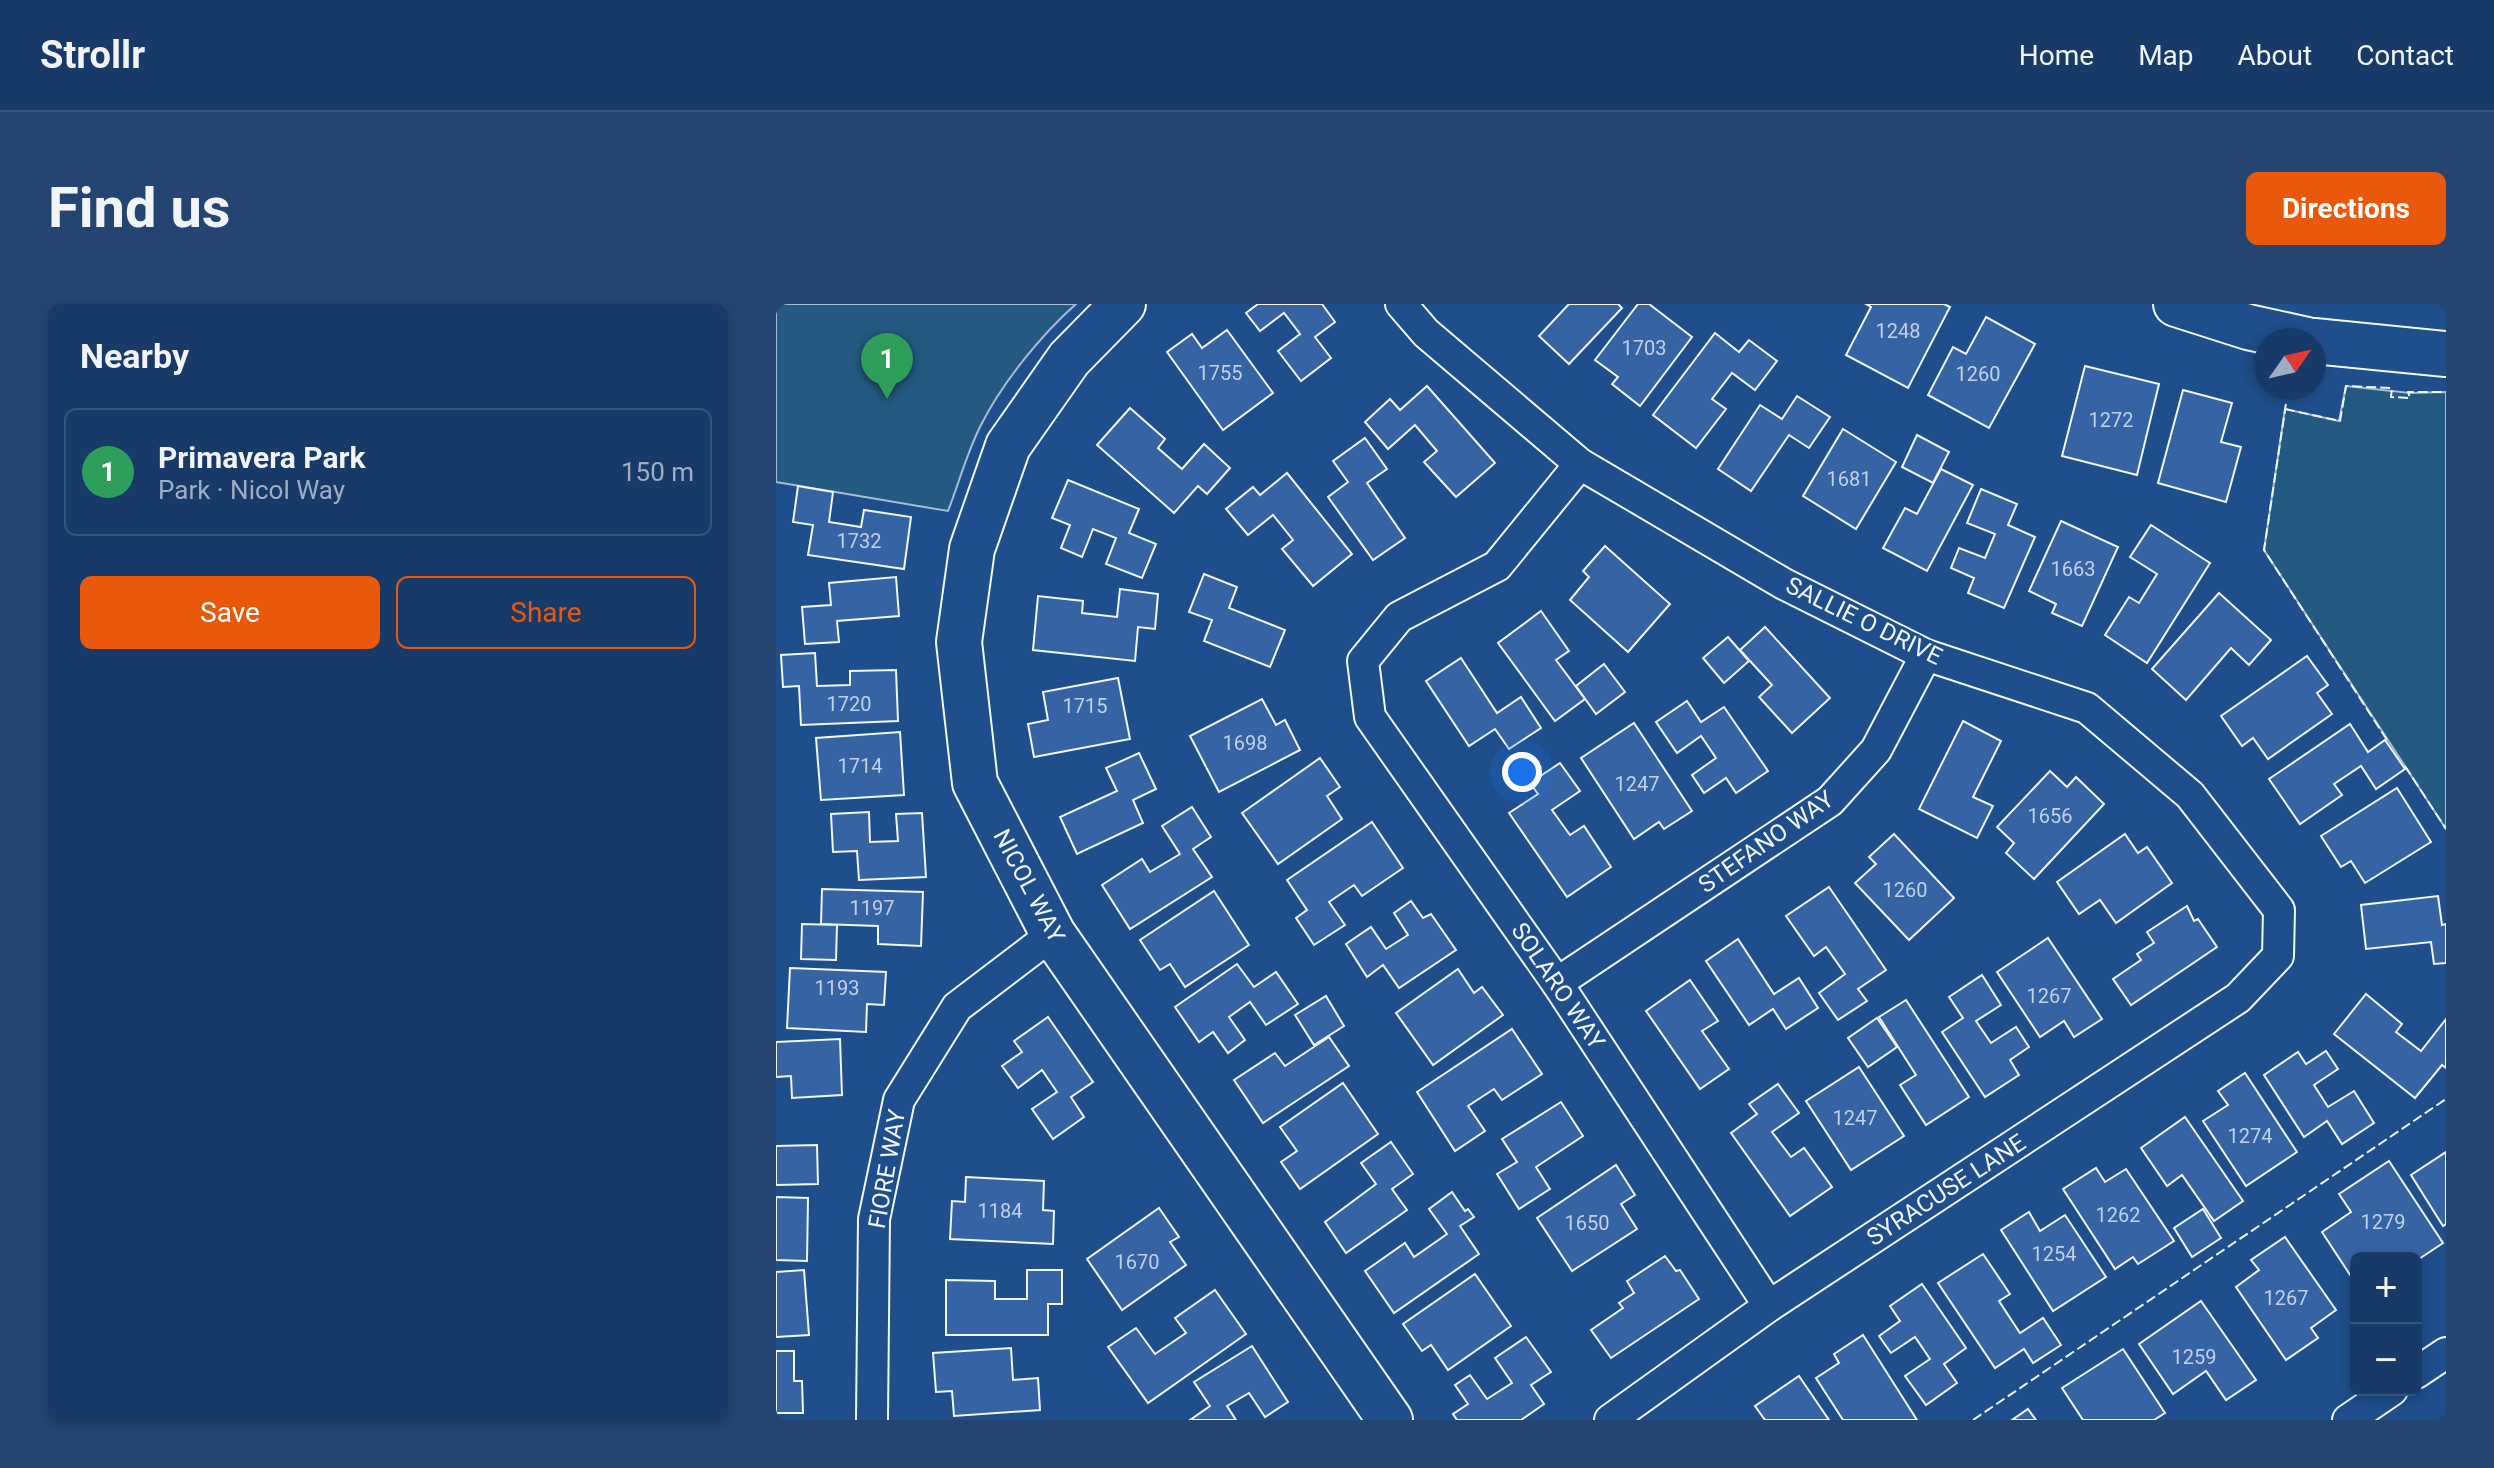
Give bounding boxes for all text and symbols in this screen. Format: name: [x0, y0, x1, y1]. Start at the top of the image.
text: Strollr: [40, 33, 145, 77]
text: Home: [2019, 39, 2094, 72]
text: Map: [2138, 39, 2194, 72]
text: About: [2238, 39, 2312, 72]
text: Contact: [2356, 39, 2454, 72]
button: Directions: [2246, 172, 2446, 245]
text: Find us: [48, 175, 231, 241]
house number: 1248: [1876, 319, 1920, 343]
north arrow: [2254, 328, 2326, 400]
pin: 1: [861, 333, 913, 399]
text: Nearby: [80, 336, 189, 376]
house number: 1703: [1622, 336, 1666, 360]
house number: 1755: [1198, 361, 1242, 385]
house number: 1260: [1956, 362, 2000, 386]
house number: 1272: [2089, 408, 2133, 432]
text: Primavera Park: [158, 440, 366, 475]
text: 1: [101, 457, 115, 487]
text: 150 m: [621, 457, 694, 487]
house number: 1681: [1827, 467, 1871, 491]
text: Park · Nicol Way: [158, 475, 345, 505]
house number: 1732: [837, 529, 881, 553]
house number: 1663: [2051, 557, 2095, 581]
street label: SALLIE O DRIVE: [1781, 571, 1947, 671]
button: Save: [80, 576, 380, 649]
button: Share: [396, 576, 696, 649]
house number: 1720: [827, 692, 871, 716]
house number: 1715: [1063, 694, 1107, 718]
house number: 1698: [1223, 731, 1267, 755]
your location: [1502, 752, 1542, 792]
house number: 1714: [838, 754, 882, 778]
house number: 1247: [1615, 772, 1659, 796]
street label: STEFANO WAY: [1693, 785, 1839, 899]
house number: 1656: [2028, 804, 2072, 828]
street label: NICOL WAY: [987, 824, 1071, 948]
house number: 1260: [1883, 878, 1927, 902]
house number: 1197: [850, 896, 894, 920]
street label: SOLARO WAY: [1505, 917, 1611, 1055]
house number: 1193: [815, 976, 859, 1000]
house number: 1267: [2027, 984, 2071, 1008]
house number: 1247: [1833, 1106, 1877, 1130]
street label: FIORE WAY: [863, 1107, 911, 1231]
house number: 1274: [2228, 1124, 2272, 1148]
street label: SYRACUSE LANE: [1861, 1128, 2031, 1252]
house number: 1184: [978, 1199, 1022, 1223]
house number: 1262: [2096, 1203, 2140, 1227]
house number: 1279: [2361, 1210, 2405, 1234]
house number: 1650: [1565, 1211, 1609, 1235]
house number: 1254: [2032, 1242, 2076, 1266]
house number: 1670: [1115, 1250, 1159, 1274]
map controls: [2350, 1252, 2422, 1396]
button: +: [2350, 1252, 2422, 1324]
house number: 1267: [2264, 1286, 2308, 1310]
button: −: [2350, 1324, 2422, 1396]
house number: 1259: [2172, 1345, 2216, 1369]

